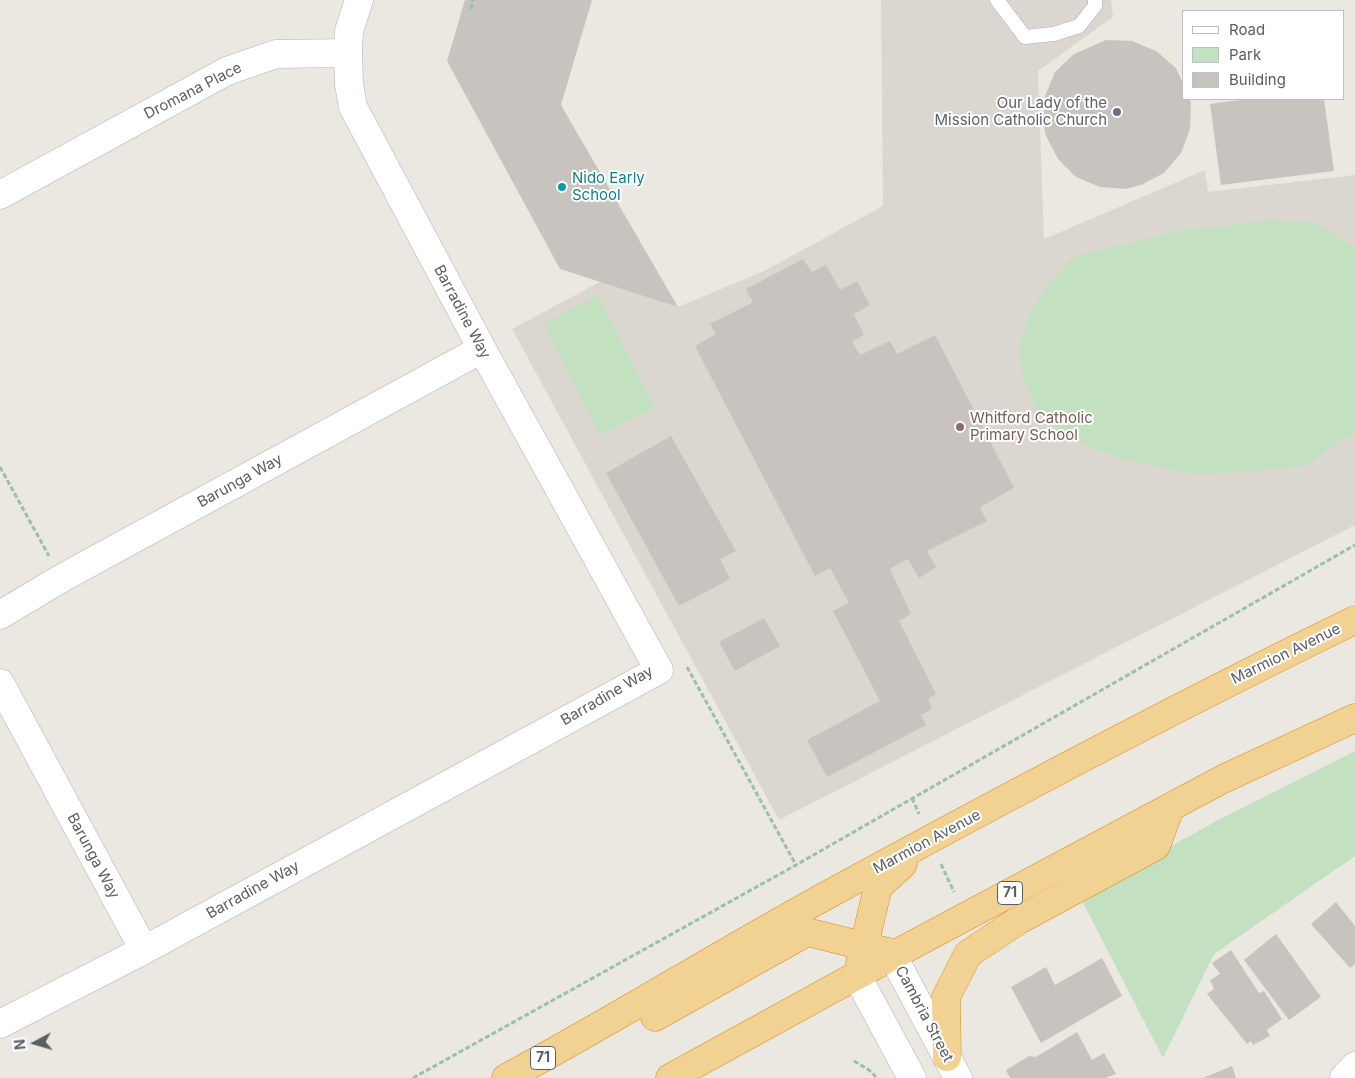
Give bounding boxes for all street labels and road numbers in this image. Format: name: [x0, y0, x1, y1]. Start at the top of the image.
street label: Dromana Place: [141, 59, 245, 123]
street label: Barradine Way: [430, 262, 494, 362]
street label: Barunga Way: [194, 450, 286, 512]
street label: Marmion Avenue: [1228, 620, 1344, 688]
street label: Barradine Way: [558, 662, 656, 730]
street label: Marmion Avenue: [870, 806, 984, 878]
street label: Barunga Way: [63, 810, 123, 902]
street label: Barradine Way: [203, 857, 303, 923]
road number: 71: [998, 881, 1022, 904]
street label: Cambria Street: [891, 963, 957, 1065]
road number: 71: [530, 1046, 556, 1070]

